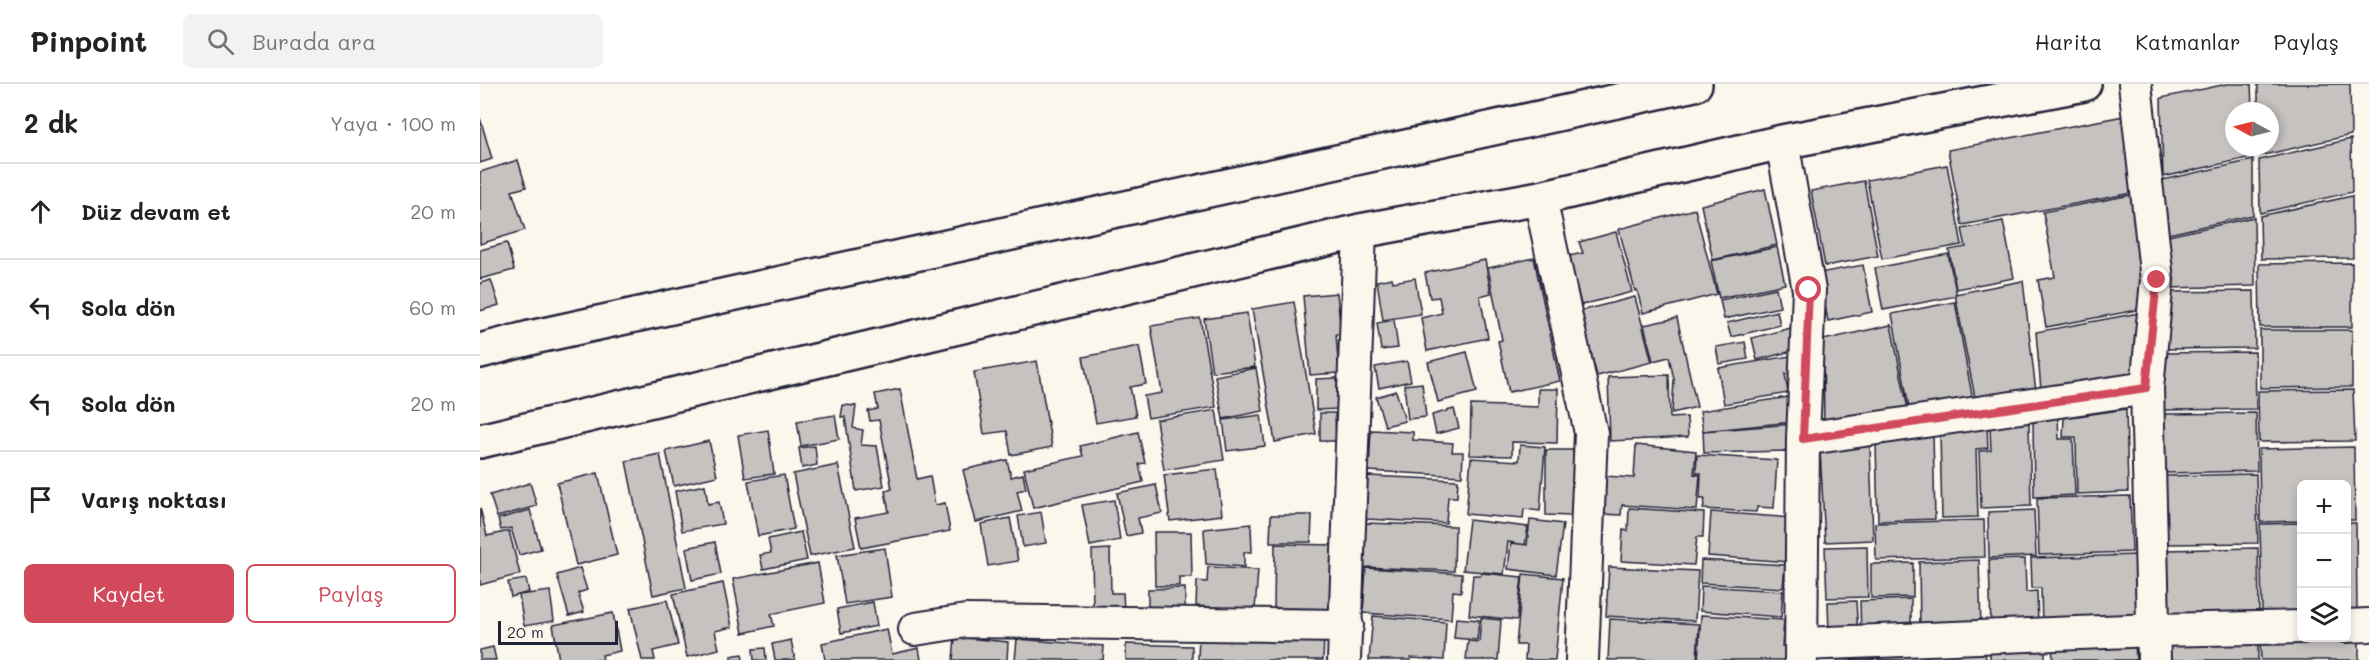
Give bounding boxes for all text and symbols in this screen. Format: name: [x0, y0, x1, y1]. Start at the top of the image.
search box: [183, 14, 603, 68]
text: Pinpoint: [30, 23, 147, 59]
icon: search: [204, 25, 237, 58]
text: Burada ara: [252, 27, 376, 56]
text: Harita: [2035, 28, 2102, 55]
text: Katmanlar: [2135, 28, 2241, 55]
text: Paylaş: [2274, 28, 2339, 55]
north arrow: [2225, 102, 2279, 156]
text: 2 dk: [24, 106, 78, 140]
text: Yaya · 100 m: [330, 110, 456, 136]
icon: ahead: [24, 195, 57, 228]
text: Düz devam et: [81, 197, 230, 226]
text: 20 m: [410, 198, 456, 224]
route end: [2143, 266, 2169, 292]
route start: [1795, 276, 1821, 302]
icon: left: [24, 291, 57, 324]
text: Sola dön: [81, 293, 175, 322]
text: 60 m: [409, 294, 456, 320]
icon: left: [24, 387, 57, 420]
text: Sola dön: [81, 389, 175, 418]
text: 20 m: [410, 390, 456, 416]
map controls: [2297, 480, 2351, 642]
button: +: [2297, 480, 2351, 534]
icon: arrive: [24, 483, 57, 516]
text: Varış noktası: [81, 485, 227, 514]
button: −: [2297, 534, 2351, 588]
button: Kaydet: [24, 564, 234, 623]
button: Paylaş: [246, 564, 456, 623]
button: layers: [2297, 588, 2351, 642]
scale bar: [498, 618, 618, 646]
text: 20 m: [507, 621, 544, 642]

